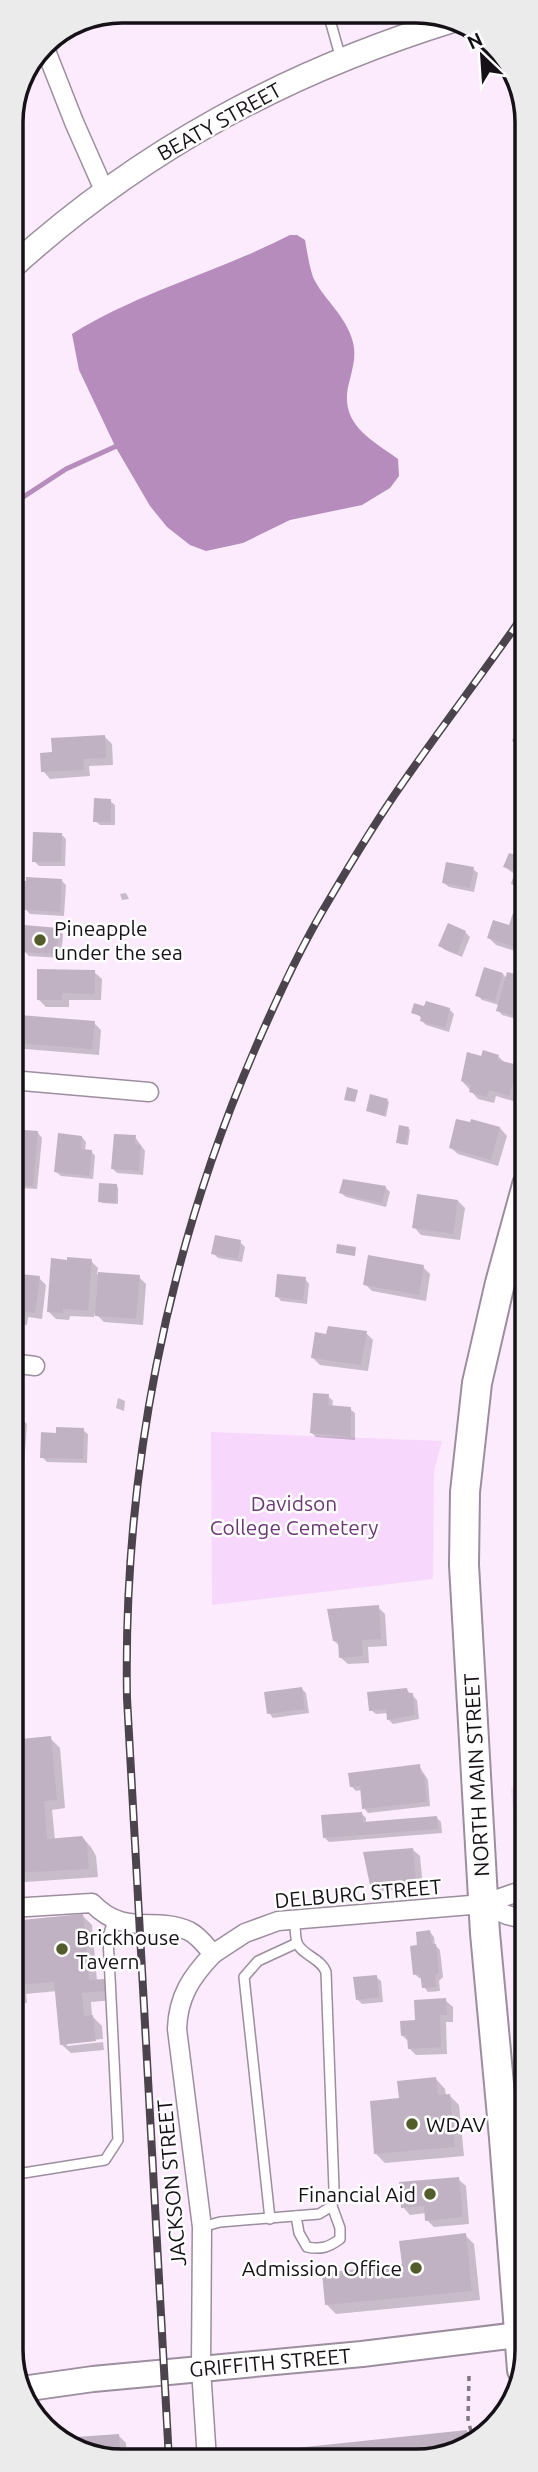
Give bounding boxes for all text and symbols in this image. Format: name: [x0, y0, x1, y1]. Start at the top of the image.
north arrow: [447, 21, 517, 91]
text: N: [464, 28, 486, 54]
street label: BEATY STREET: [153, 77, 286, 165]
place label: Pineapple under the sea: [54, 916, 183, 964]
marker: Pineapple under the sea: [32, 932, 48, 948]
park label: Davidson College Cemetery: [210, 1491, 378, 1539]
street label: NORTH MAIN STREET: [459, 1672, 493, 1877]
street label: DELBURG STREET: [273, 1874, 443, 1912]
place label: Brickhouse Tavern: [76, 1925, 180, 1973]
marker: Brickhouse Tavern: [54, 1941, 70, 1957]
street label: JACKSON STREET: [152, 2098, 190, 2267]
place label: WDAV: [426, 2112, 487, 2136]
marker: WDAV: [404, 2116, 420, 2132]
place label: Financial Aid: [298, 2182, 416, 2206]
marker: Financial Aid: [422, 2186, 438, 2202]
place label: Admission Office: [242, 2256, 402, 2280]
marker: Admission Office: [408, 2260, 424, 2276]
street label: GRIFFITH STREET: [188, 2343, 352, 2381]

